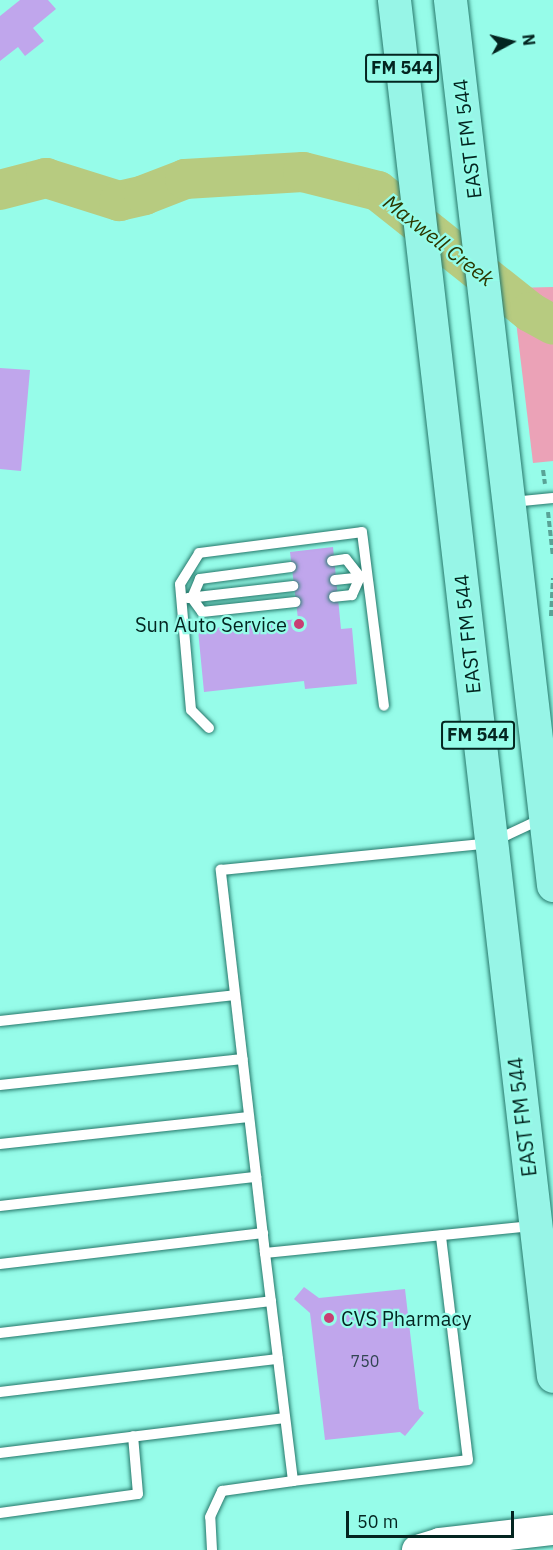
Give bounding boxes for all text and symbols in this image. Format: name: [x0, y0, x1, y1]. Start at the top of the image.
north arrow: [481, 12, 541, 72]
text: N: [518, 33, 539, 47]
road number: FM 544: [364, 53, 440, 83]
street label: EAST FM 544: [448, 78, 486, 200]
water label: Maxwell Creek: [379, 189, 499, 291]
street label: EAST FM 544: [449, 573, 485, 695]
place label: Sun Auto Service: [135, 612, 287, 636]
marker: Sun Auto Service: [292, 617, 306, 631]
road number: FM 544: [440, 720, 516, 750]
street label: EAST FM 544: [503, 1056, 541, 1178]
place label: CVS Pharmacy: [341, 1306, 471, 1330]
marker: CVS Pharmacy: [322, 1311, 336, 1325]
house number: 750: [351, 1351, 379, 1371]
scale bar: [349, 1499, 517, 1537]
text: 50 m: [357, 1510, 399, 1533]

